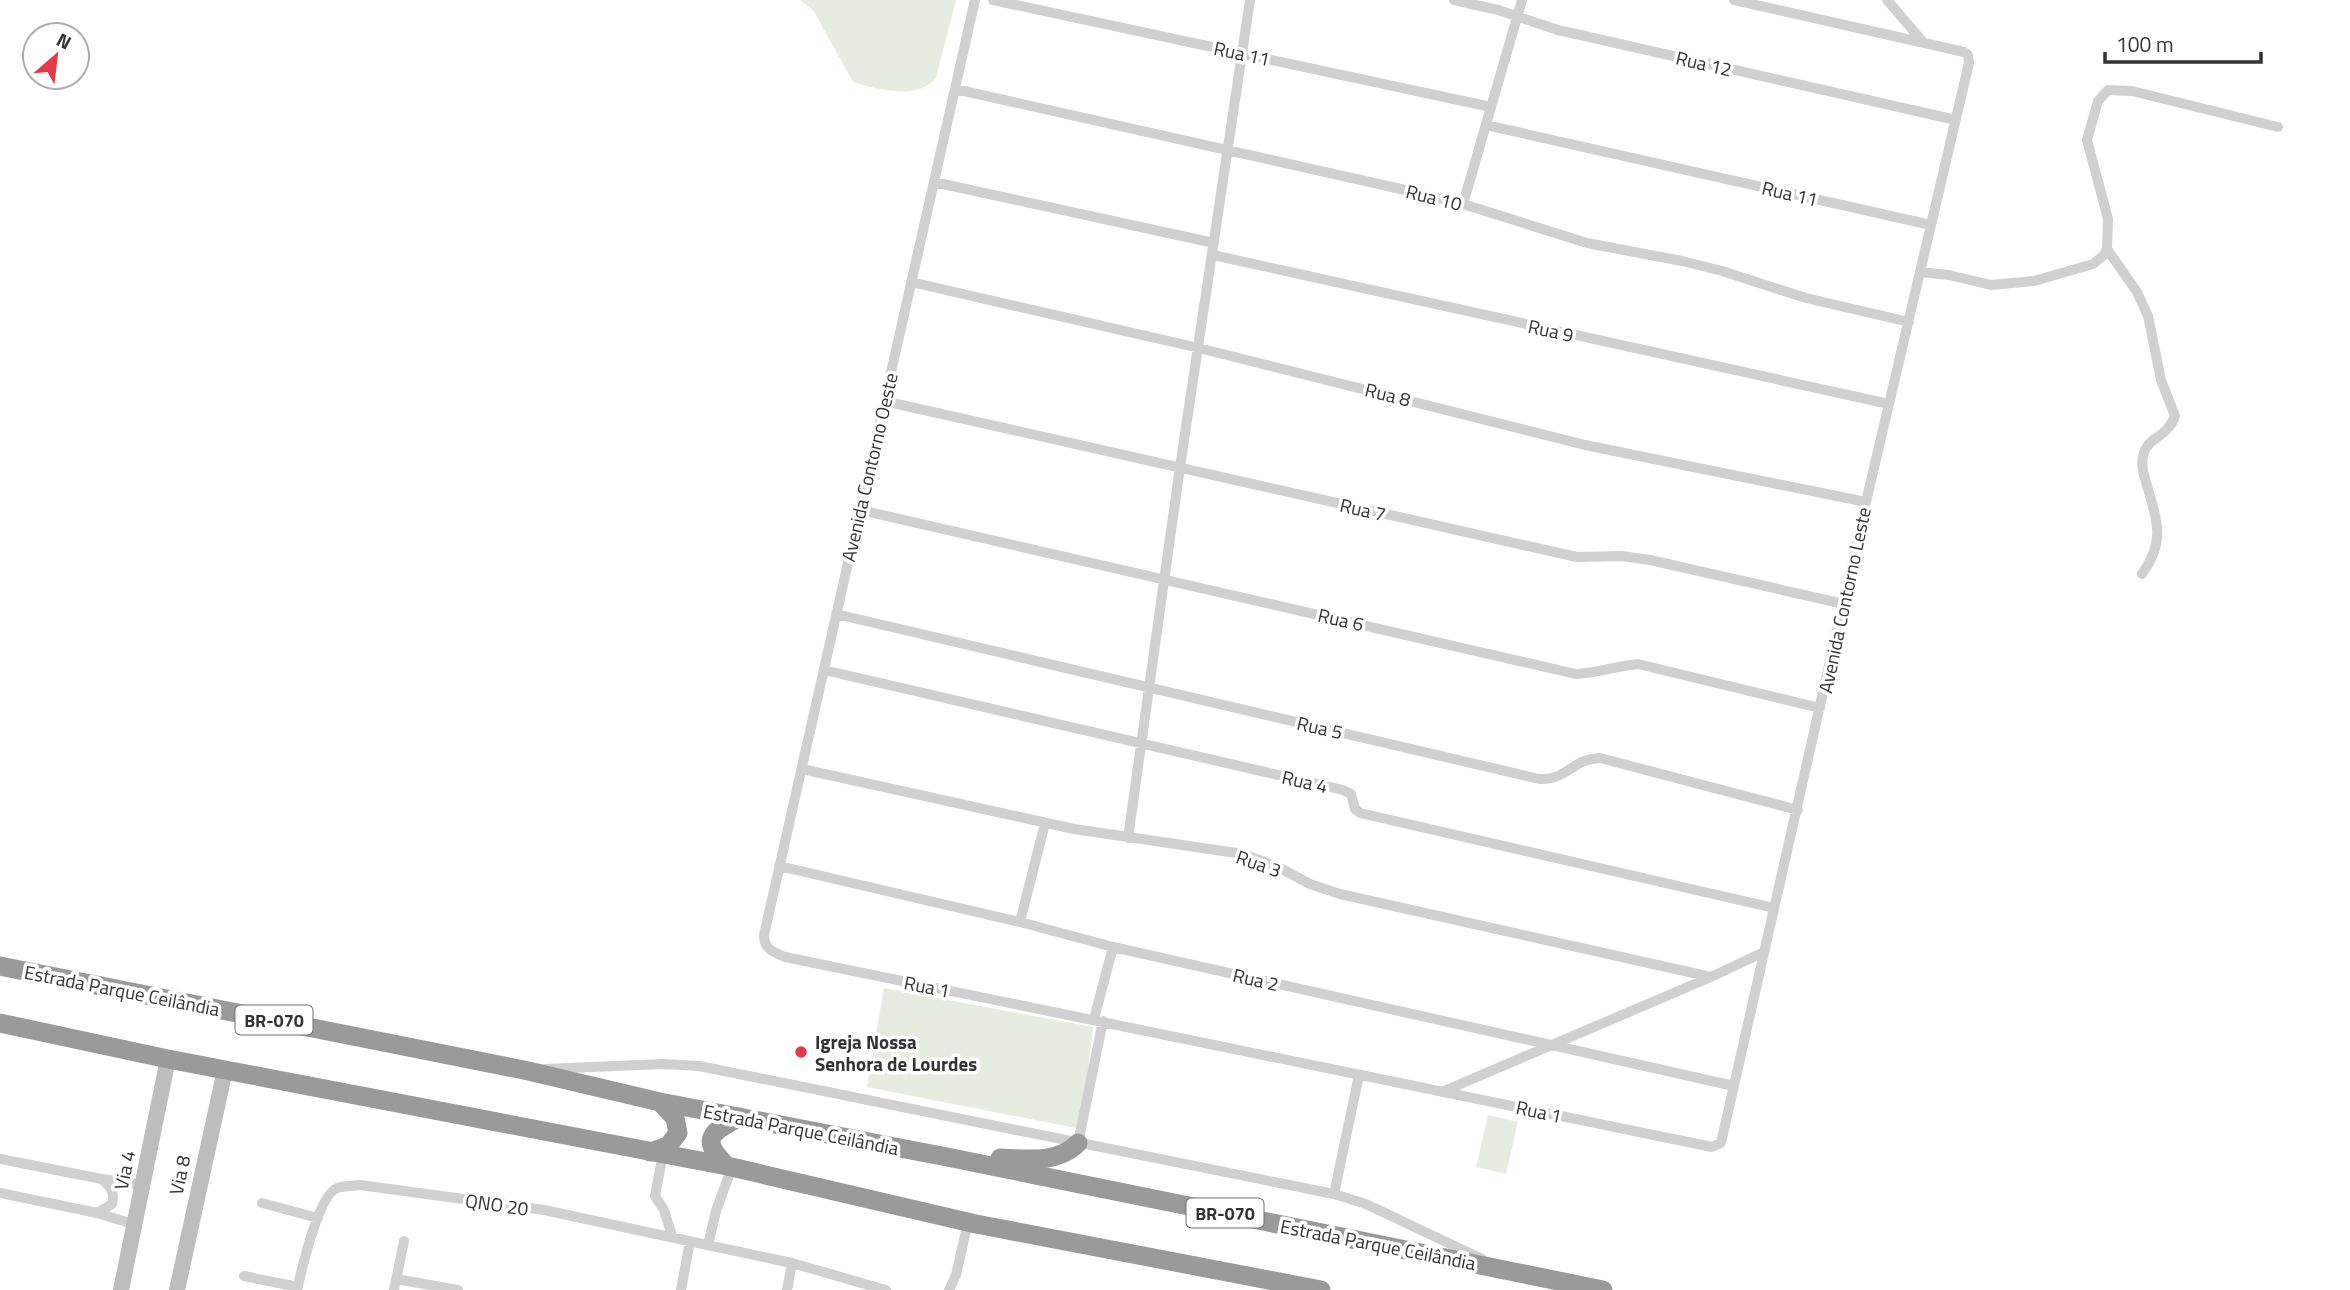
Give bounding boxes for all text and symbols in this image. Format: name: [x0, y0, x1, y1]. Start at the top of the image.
north arrow: [21, 21, 91, 91]
scale bar: [2105, 21, 2261, 65]
text: N: [52, 25, 77, 56]
text: 100 m: [2116, 28, 2173, 60]
street label: Rua 11: [1211, 33, 1273, 73]
street label: Rua 12: [1673, 42, 1735, 84]
street label: Rua 11: [1759, 172, 1821, 214]
street label: Rua 10: [1403, 176, 1465, 218]
street label: Rua 9: [1525, 311, 1577, 349]
street label: Avenida Contorno Oeste: [833, 370, 905, 564]
street label: Rua 8: [1362, 374, 1414, 414]
street label: Rua 7: [1337, 490, 1389, 528]
street label: Avenida Contorno Leste: [1810, 504, 1878, 696]
street label: Rua 6: [1315, 600, 1367, 638]
street label: Rua 5: [1294, 708, 1346, 746]
street label: Rua 4: [1279, 762, 1331, 800]
street label: Rua 3: [1232, 842, 1286, 884]
street label: Estrada Parque Ceilândia: [22, 957, 223, 1023]
street label: Rua 2: [1230, 960, 1282, 998]
street label: Rua 1: [902, 967, 952, 1005]
road number: BR-070: [236, 1006, 312, 1035]
place label: Igreja Nossa Senhora de Lourdes: [815, 1027, 977, 1078]
marker: Igreja Nossa Senhora de Lourdes: [793, 1044, 809, 1060]
street label: Rua 1: [1513, 1092, 1565, 1130]
street label: Estrada Parque Ceilândia: [701, 1096, 902, 1162]
street label: Via 4: [106, 1148, 142, 1192]
street label: Via 8: [161, 1152, 197, 1197]
street label: QNO 20: [464, 1185, 530, 1223]
road number: BR-070: [1186, 1198, 1264, 1228]
street label: Estrada Parque Ceilândia: [1278, 1211, 1479, 1277]

